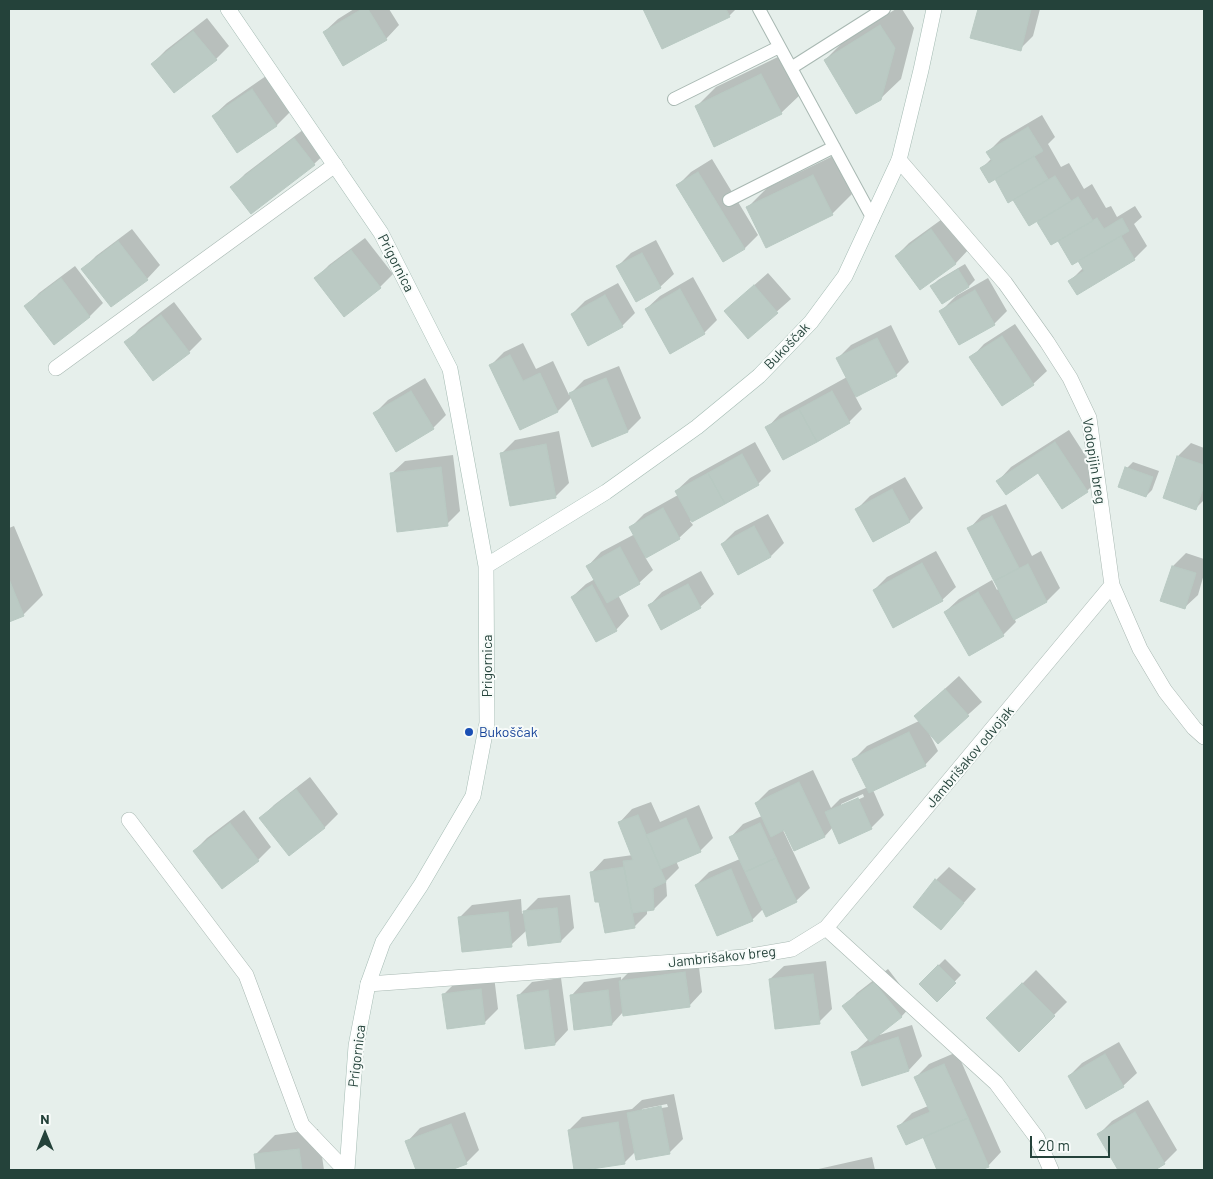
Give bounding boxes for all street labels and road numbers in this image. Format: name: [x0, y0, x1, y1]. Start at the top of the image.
street label: Prigornica: [374, 231, 418, 295]
street label: Bukoščak: [761, 319, 813, 373]
street label: Vodopijin breg: [1079, 417, 1109, 505]
street label: Prigornica: [479, 635, 495, 697]
street label: Jambrišakov odvojak: [923, 703, 1017, 811]
street label: Jambrišakov breg: [667, 943, 777, 971]
street label: Prigornica: [345, 1024, 369, 1088]

